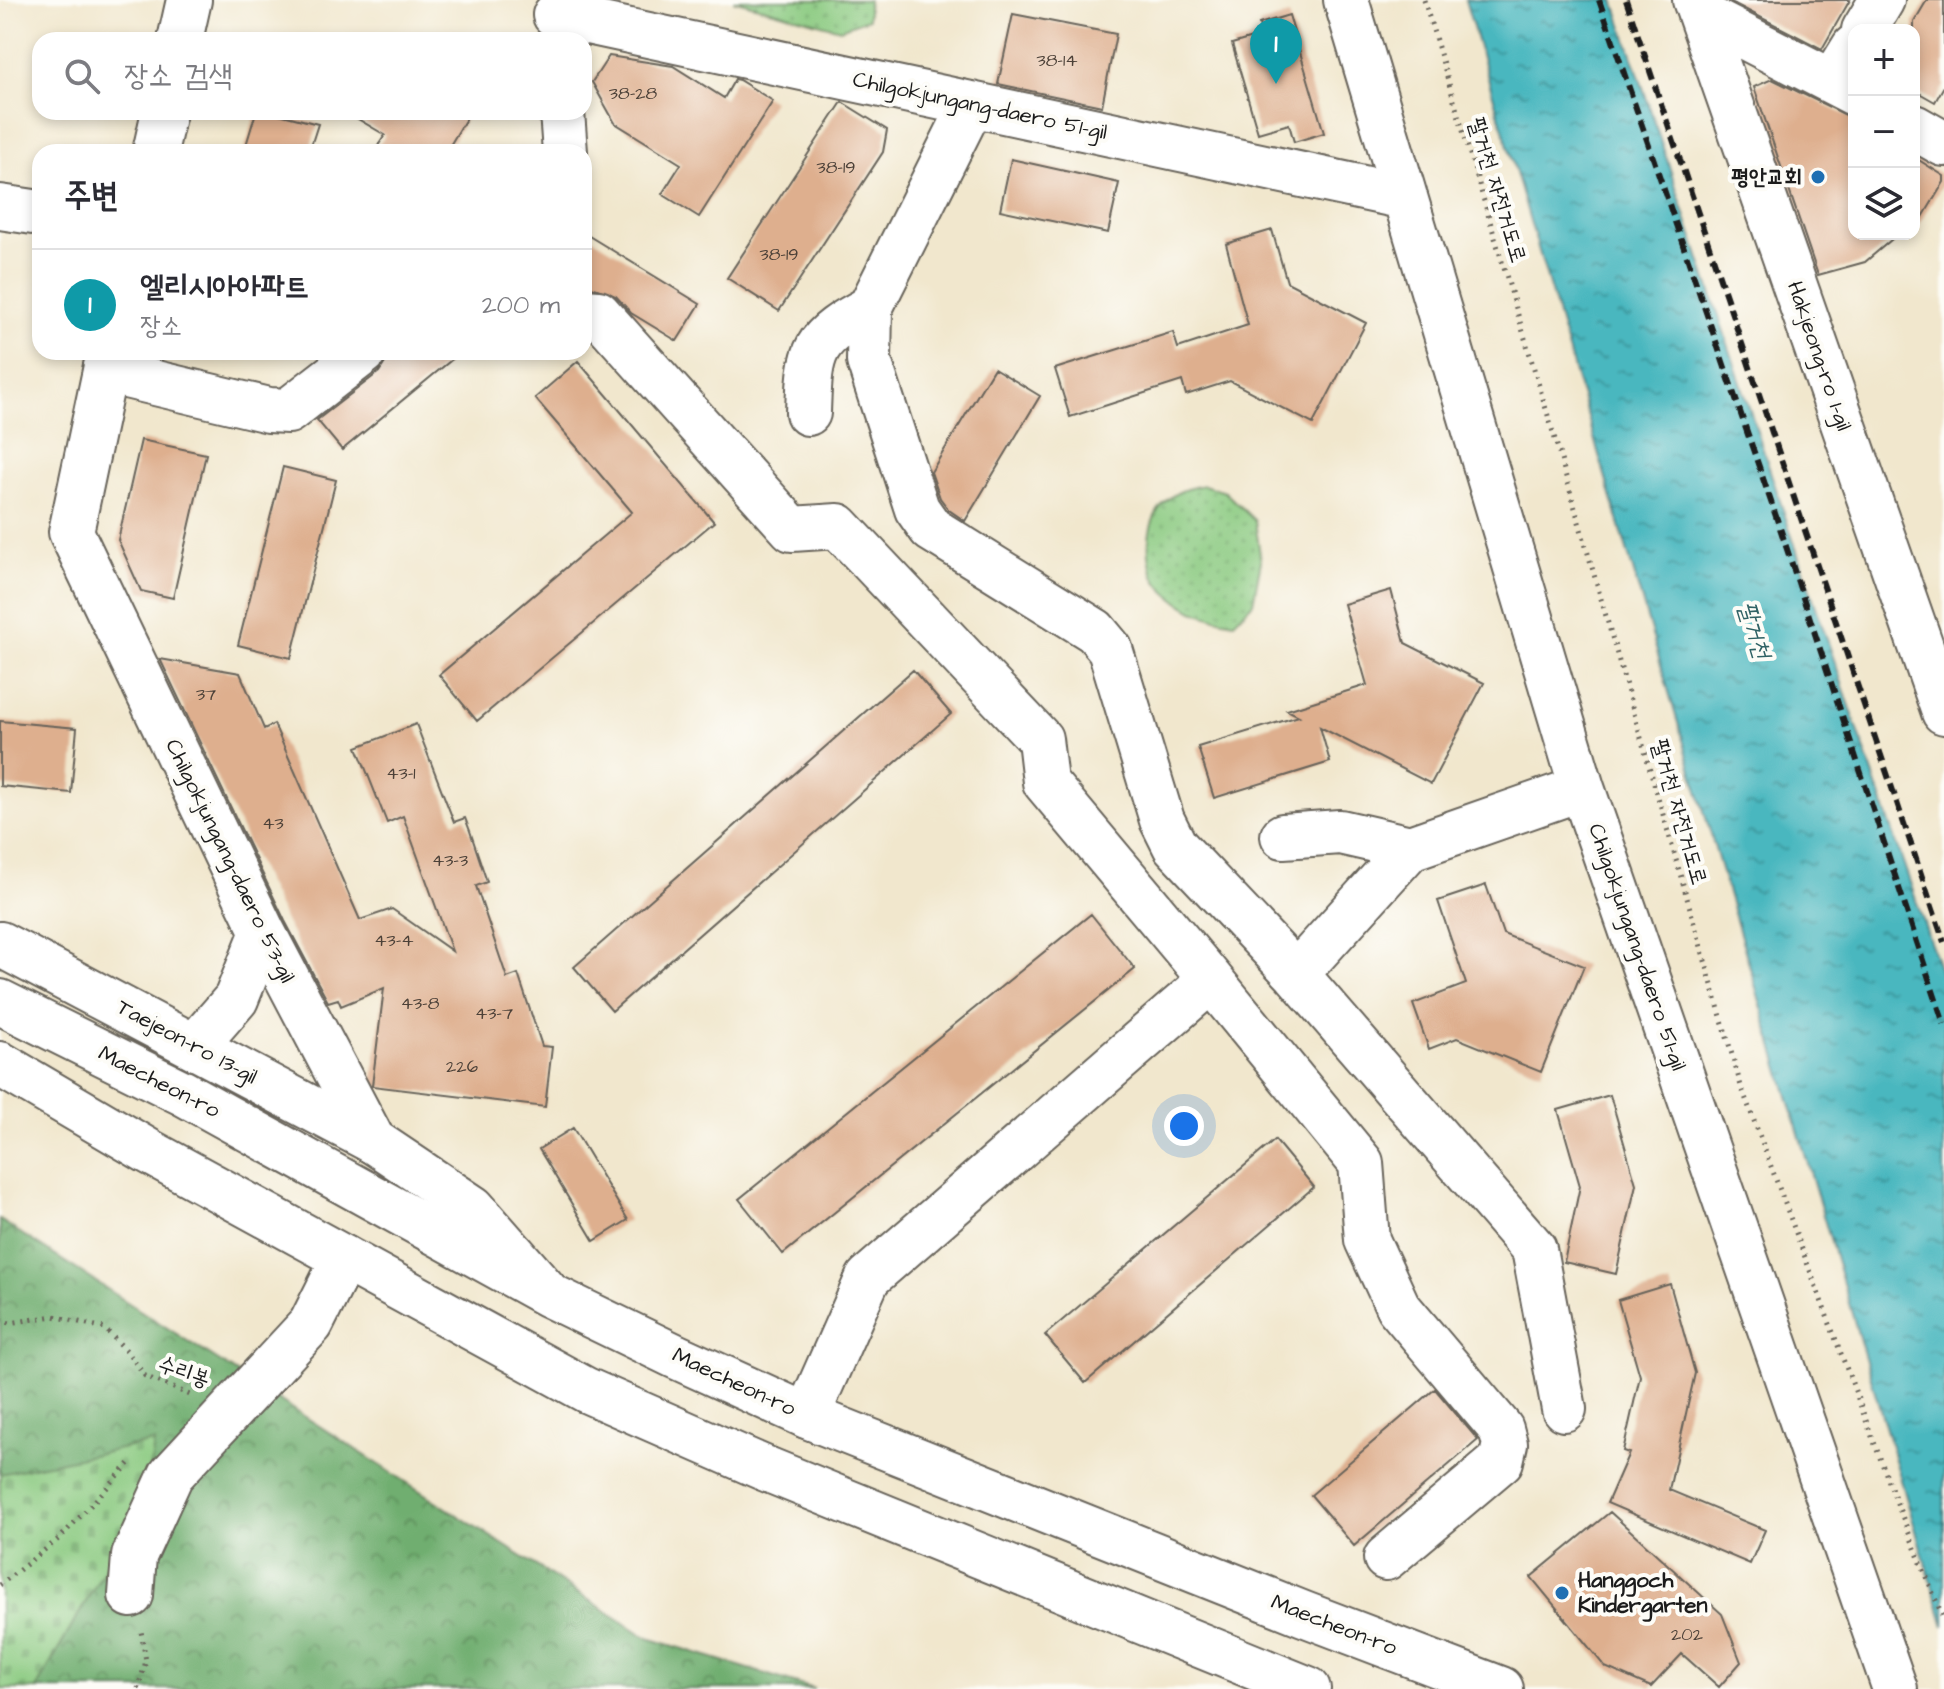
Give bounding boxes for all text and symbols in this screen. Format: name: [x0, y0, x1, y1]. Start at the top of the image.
pin: 1: [1250, 18, 1302, 84]
map controls: [1848, 24, 1920, 240]
button: +: [1848, 24, 1920, 96]
search box: [32, 32, 592, 120]
house number: 38-14: [1037, 48, 1077, 73]
icon: search: [60, 54, 104, 98]
text: 장소 검색: [124, 55, 233, 97]
street label: Chilgokjungang-daero 51-gil: [850, 64, 1110, 149]
house number: 38-28: [609, 81, 658, 106]
button: −: [1848, 96, 1920, 168]
street label: 팔거천 자전거도로: [1460, 114, 1534, 266]
house number: 38-19: [817, 155, 855, 180]
place label: 평안교회: [1731, 162, 1802, 193]
marker: 평안교회: [1809, 168, 1827, 186]
button: layers: [1848, 168, 1920, 240]
text: 주변: [64, 172, 119, 220]
house number: 38-19: [760, 242, 798, 267]
text: 엘리시아아파트: [140, 266, 309, 308]
street label: Hakjeong-ro 1-gil: [1778, 277, 1859, 435]
text: 1: [88, 287, 92, 323]
text: 200 m: [482, 287, 560, 323]
text: 장소: [140, 308, 182, 344]
water label: 팔거천: [1729, 597, 1780, 665]
house number: 37: [196, 682, 216, 707]
street label: Chilgokjungang-daero 53-gil: [156, 734, 303, 989]
street label: 팔거천 자전거도로: [1643, 735, 1715, 889]
house number: 43-1: [386, 761, 416, 786]
house number: 43: [262, 811, 284, 836]
street label: Chilgokjungang-daero 51-gil: [1579, 819, 1694, 1075]
house number: 43-3: [432, 848, 468, 873]
house number: 43-4: [374, 928, 414, 953]
house number: 43-8: [401, 991, 440, 1016]
street label: Taejeon-ro 13-gil: [111, 992, 263, 1093]
house number: 43-7: [475, 1001, 513, 1026]
street label: Maecheon-ro: [93, 1038, 226, 1126]
house number: 226: [446, 1054, 478, 1079]
your location: [1164, 1106, 1204, 1146]
street label: Maecheon-ro: [667, 1340, 801, 1424]
street label: 수리봉: [154, 1349, 214, 1395]
place label: Hanggoch Kindergarten: [1578, 1565, 1707, 1622]
marker: Hanggoch Kindergarten: [1553, 1584, 1571, 1602]
street label: Maecheon-ro: [1266, 1587, 1402, 1663]
house number: 202: [1671, 1622, 1704, 1647]

